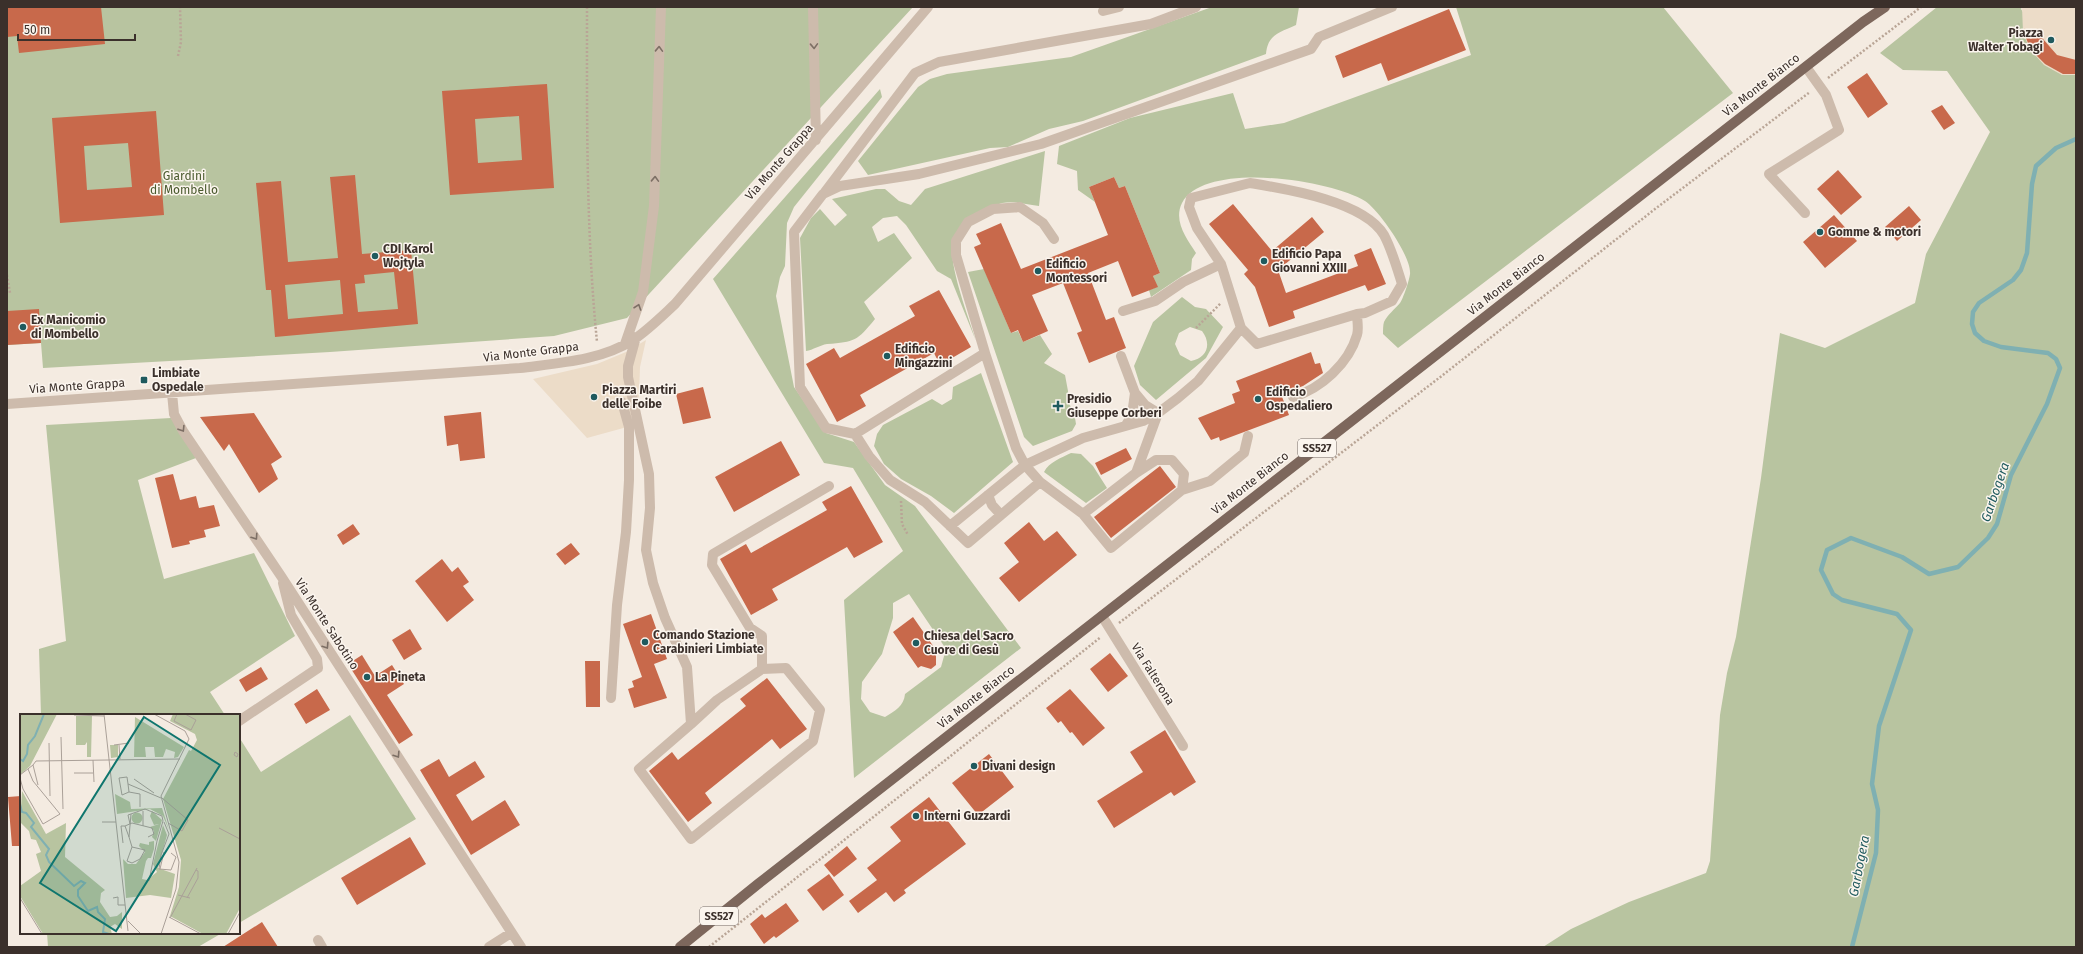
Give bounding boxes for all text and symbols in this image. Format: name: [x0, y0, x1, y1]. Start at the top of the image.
scale bar: [18, 16, 135, 42]
text: 50 m: [24, 23, 50, 37]
place label: Piazza Walter Tobagi: [1968, 26, 2043, 54]
marker: Piazza Walter Tobagi: [2046, 35, 2056, 45]
one-way arrow: [810, 43, 818, 49]
one-way arrow: [655, 46, 664, 52]
street label: Via Monte Bianco: [1720, 51, 1802, 119]
street label: Via Monte Grappa: [742, 121, 816, 203]
park label: Giardini di Mombello: [150, 169, 218, 197]
one-way arrow: [650, 176, 659, 182]
place label: Gomme & motori: [1828, 225, 1921, 239]
marker: Gomme & motori: [1815, 227, 1825, 237]
place label: CDI Karol Wojtyla: [383, 242, 434, 270]
place label: Edificio Papa Giovanni XXIII: [1272, 247, 1347, 275]
street label: Via Monte Bianco: [1465, 250, 1547, 318]
marker: CDI Karol Wojtyla: [370, 251, 380, 261]
marker: Edificio Papa Giovanni XXIII: [1259, 256, 1269, 266]
place label: Edificio Montessori: [1046, 257, 1107, 285]
marker: Edificio Montessori: [1033, 266, 1043, 276]
one-way arrow: [633, 304, 641, 311]
place label: Ex Manicomio di Mombello: [31, 313, 106, 341]
marker: Ex Manicomio di Mombello: [18, 322, 28, 332]
street label: Via Monte Grappa: [483, 339, 579, 365]
place label: Edificio Mingazzini: [895, 342, 952, 370]
marker: Edificio Mingazzini: [882, 351, 892, 361]
place label: Limbiate Ospedale: [152, 366, 204, 394]
marker: Limbiate Ospedale: [139, 375, 149, 385]
street label: Via Monte Grappa: [29, 376, 125, 396]
place label: Piazza Martiri delle Foibe: [602, 383, 676, 411]
place label: Edificio Ospedaliero: [1266, 385, 1333, 413]
marker: Piazza Martiri delle Foibe: [589, 392, 599, 402]
place label: Presidio Giuseppe Corberi: [1067, 392, 1162, 420]
marker: Edificio Ospedaliero: [1253, 394, 1263, 404]
marker: Presidio Giuseppe Corberi: [1052, 400, 1064, 412]
one-way arrow: [178, 425, 185, 432]
road number: SS527: [1298, 439, 1336, 457]
street label: Via Monte Bianco: [1209, 449, 1291, 517]
water label: Garbogera: [1978, 460, 2012, 524]
one-way arrow: [250, 533, 258, 540]
street label: Via Monte Sabotino: [292, 576, 362, 672]
place label: Comando Stazione Carabinieri Limbiate: [653, 628, 764, 656]
place label: Chiesa del Sacro Cuore di Gesù: [924, 629, 1014, 657]
marker: Comando Stazione Carabinieri Limbiate: [640, 637, 650, 647]
marker: Chiesa del Sacro Cuore di Gesù: [911, 638, 921, 648]
street label: Via Falterona: [1128, 640, 1178, 708]
one-way arrow: [321, 642, 329, 649]
street label: Via Monte Bianco: [935, 663, 1017, 731]
place label: La Pineta: [375, 670, 426, 684]
marker: La Pineta: [362, 672, 372, 682]
inset map: [20, 714, 240, 934]
one-way arrow: [392, 751, 399, 758]
place label: Divani design: [982, 759, 1055, 773]
marker: Divani design: [969, 761, 979, 771]
place label: Interni Guzzardi: [924, 809, 1011, 823]
marker: Interni Guzzardi: [911, 811, 921, 821]
water label: Garbogera: [1846, 834, 1872, 898]
road number: SS527: [700, 907, 738, 925]

